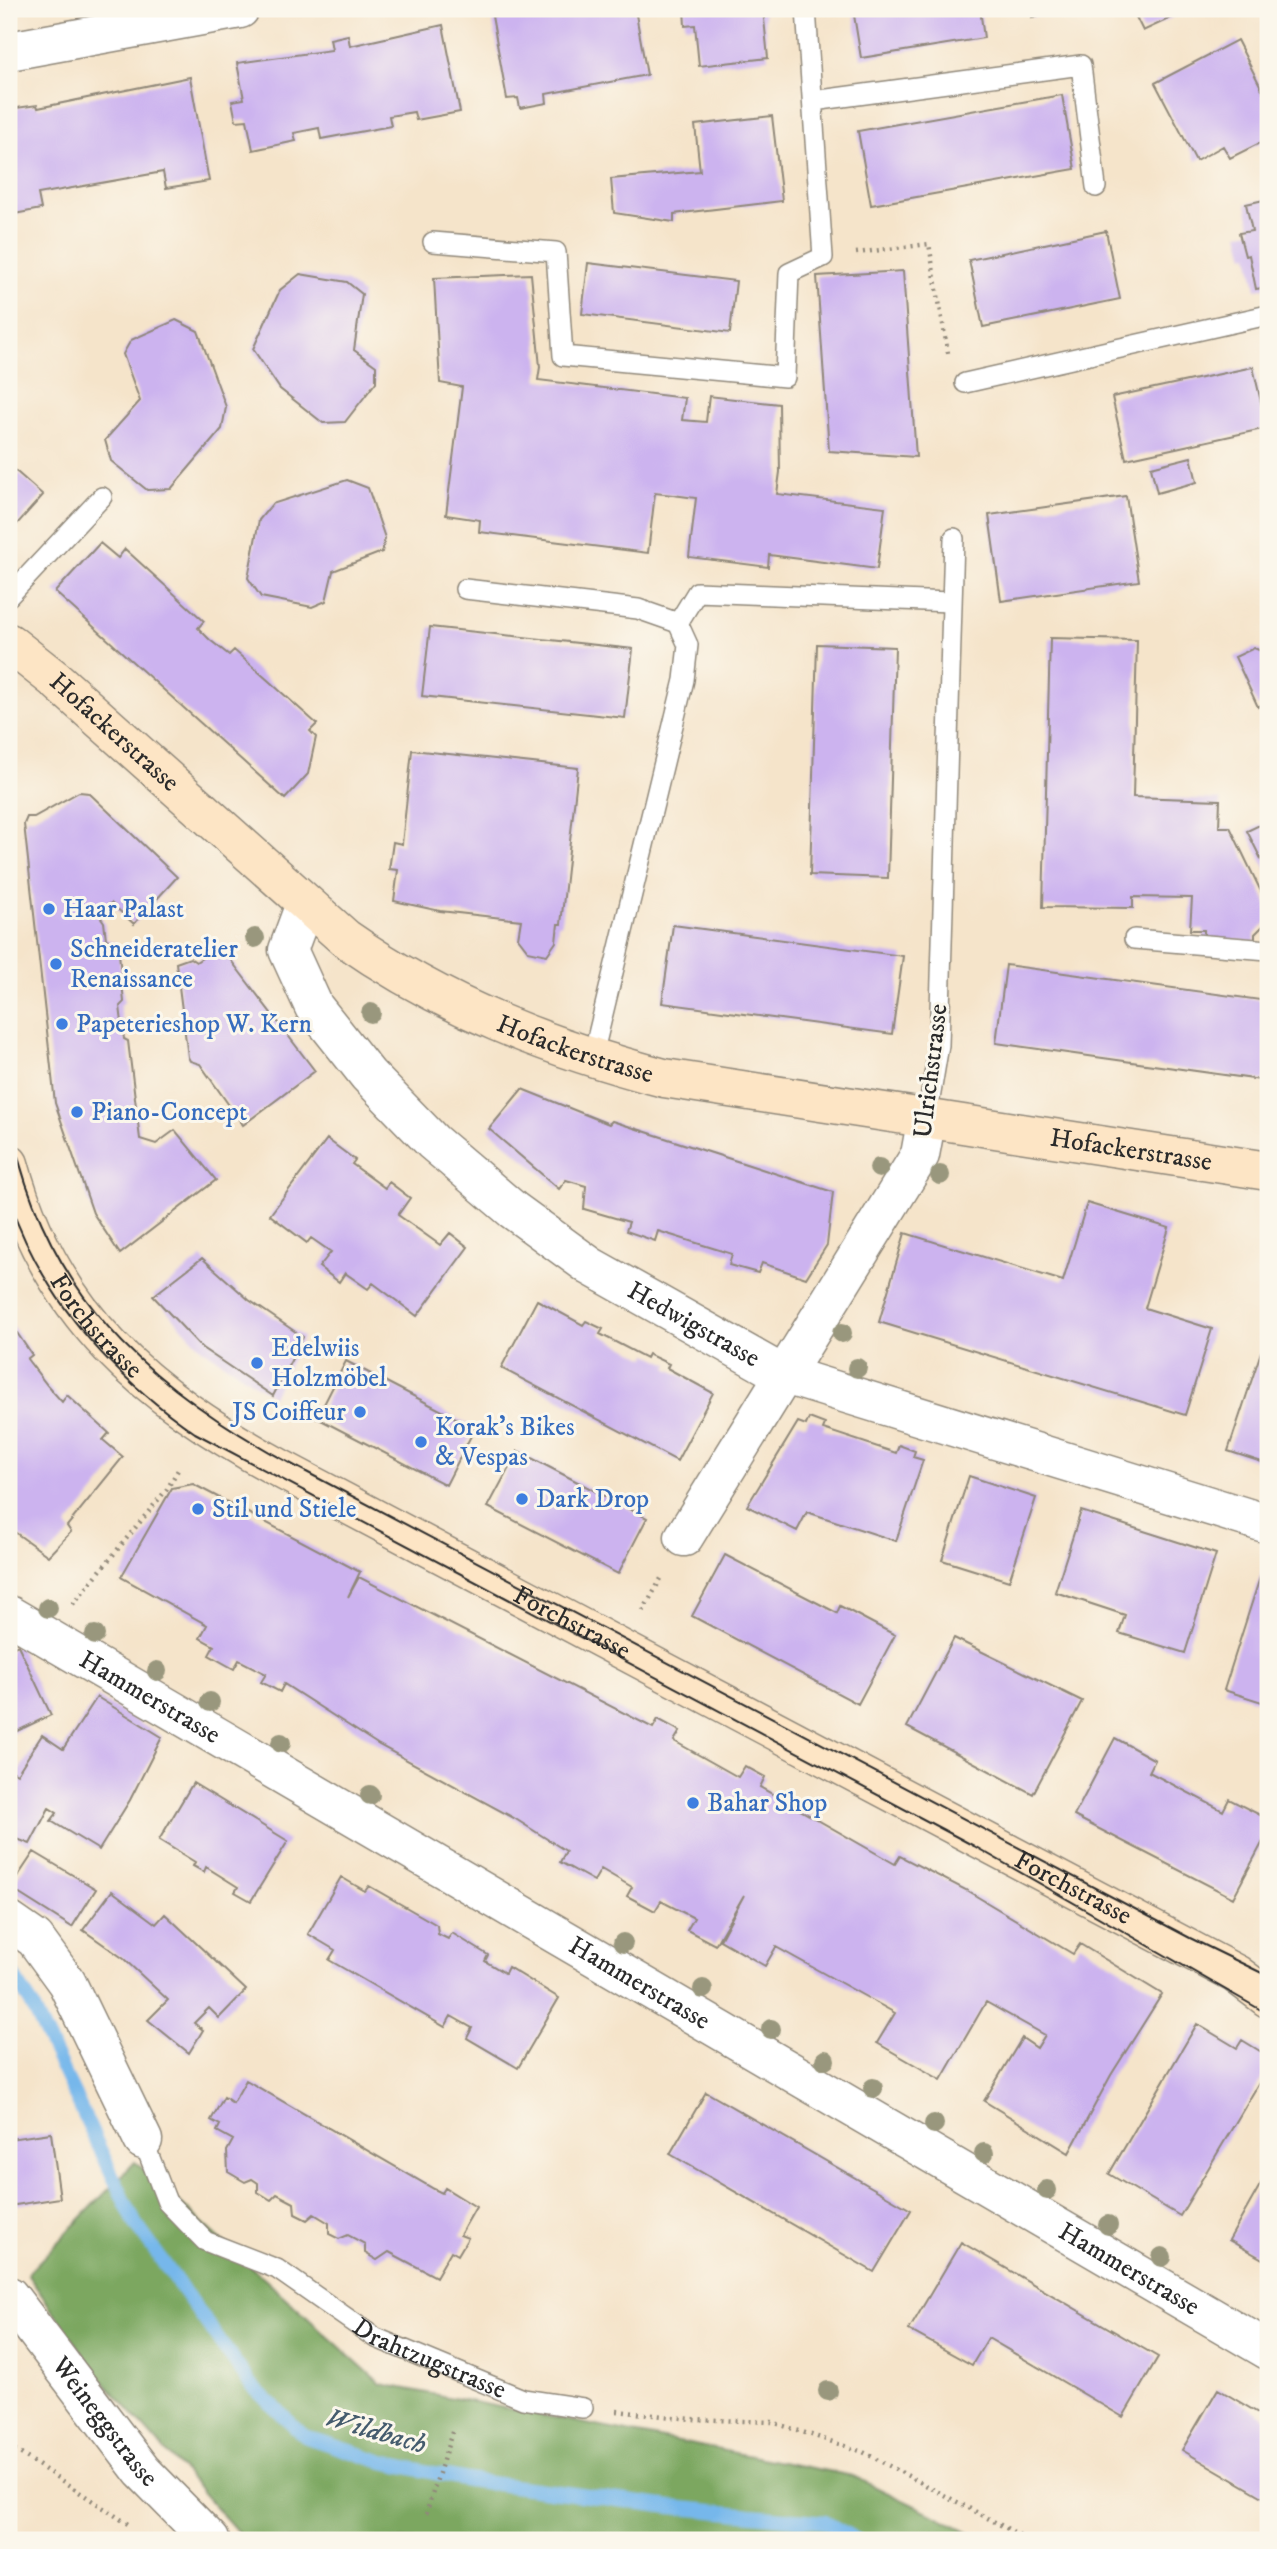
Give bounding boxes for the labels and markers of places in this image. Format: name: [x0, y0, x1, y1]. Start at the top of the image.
place label: Haar Palast: [63, 893, 184, 926]
marker: Haar Palast: [41, 901, 57, 917]
place label: Schneideratelier Renaissance: [70, 933, 238, 996]
marker: Schneideratelier Renaissance: [48, 956, 64, 972]
place label: Papeterieshop W. Kern: [76, 1008, 312, 1041]
marker: Papeterieshop W. Kern: [54, 1016, 70, 1032]
place label: Piano-Concept: [91, 1096, 247, 1129]
marker: Piano-Concept: [69, 1104, 85, 1120]
place label: Edelwiis Holzmöbel: [271, 1332, 387, 1395]
marker: Edelwiis Holzmöbel: [249, 1355, 265, 1371]
place label: JS Coiffeur: [230, 1396, 346, 1429]
marker: JS Coiffeur: [352, 1404, 368, 1420]
place label: Korak's Bikes & Vespas: [435, 1411, 575, 1474]
marker: Korak's Bikes & Vespas: [413, 1434, 429, 1450]
place label: Dark Drop: [536, 1483, 649, 1516]
marker: Dark Drop: [514, 1491, 530, 1507]
place label: Stil und Stiele: [212, 1493, 357, 1526]
marker: Stil und Stiele: [190, 1501, 206, 1517]
place label: Bahar Shop: [707, 1787, 827, 1820]
marker: Bahar Shop: [685, 1795, 701, 1811]

